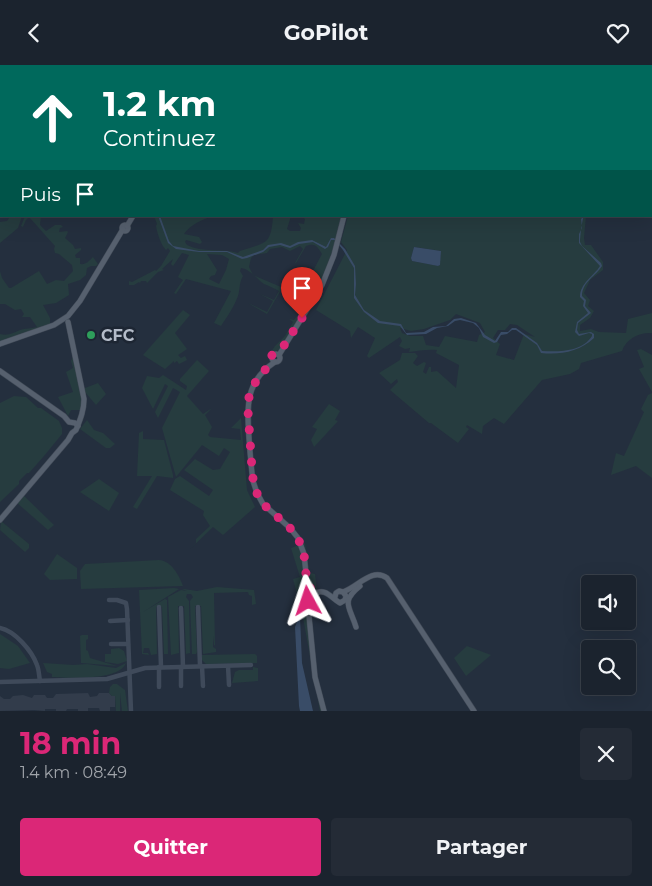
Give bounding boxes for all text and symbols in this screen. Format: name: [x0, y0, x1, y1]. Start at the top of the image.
icon: back: [20, 19, 48, 47]
text: GoPilot: [284, 19, 368, 46]
icon: heart: [604, 19, 632, 47]
text: 1.2 km: [103, 82, 216, 125]
icon: ahead: [20, 85, 85, 150]
text: Continuez: [103, 125, 216, 152]
icon: arrive: [71, 180, 99, 208]
text: Puis: [20, 183, 61, 206]
pin: [281, 267, 323, 318]
icon: arrive: [288, 274, 316, 302]
place label: CFC: [101, 326, 135, 345]
marker: CFC: [85, 329, 97, 341]
position arrow: [281, 574, 333, 626]
map controls: [581, 575, 636, 695]
button: sound: [581, 575, 636, 630]
button: search: [581, 640, 636, 695]
text: 18 min: [20, 725, 121, 762]
button: close: [580, 728, 632, 780]
text: 1.4 km · 08:49: [20, 763, 127, 782]
button: Quitter: [20, 818, 321, 876]
button: Partager: [331, 818, 632, 876]

